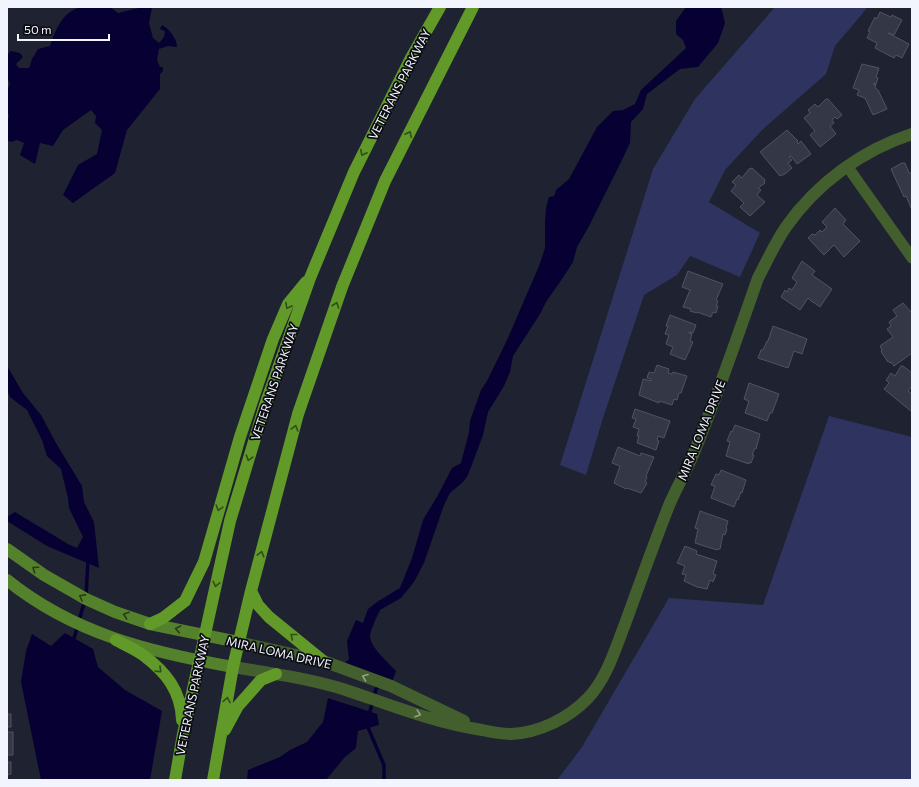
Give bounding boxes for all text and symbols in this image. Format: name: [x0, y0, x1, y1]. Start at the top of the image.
scale bar: [18, 16, 109, 42]
text: 50 m: [24, 22, 52, 36]
street label: VETERANS PARKWAY: [365, 26, 433, 142]
one-way arrow: [404, 131, 411, 138]
one-way arrow: [361, 149, 368, 157]
one-way arrow: [285, 302, 292, 309]
one-way arrow: [331, 302, 340, 309]
street label: VETERANS PARKWAY: [247, 322, 301, 442]
street label: MIRA LOMA DRIVE: [674, 378, 728, 482]
one-way arrow: [290, 425, 298, 431]
one-way arrow: [245, 454, 254, 461]
one-way arrow: [215, 504, 224, 511]
one-way arrow: [256, 551, 265, 558]
one-way arrow: [32, 567, 39, 574]
one-way arrow: [212, 581, 220, 587]
one-way arrow: [79, 594, 86, 602]
one-way arrow: [122, 612, 129, 620]
one-way arrow: [174, 625, 181, 634]
street label: VETERANS PARKWAY: [172, 633, 212, 756]
street label: MIRA LOMA DRIVE: [225, 633, 333, 671]
one-way arrow: [291, 634, 298, 641]
one-way arrow: [154, 665, 162, 672]
one-way arrow: [362, 673, 369, 681]
one-way arrow: [222, 697, 231, 703]
one-way arrow: [414, 709, 421, 718]

